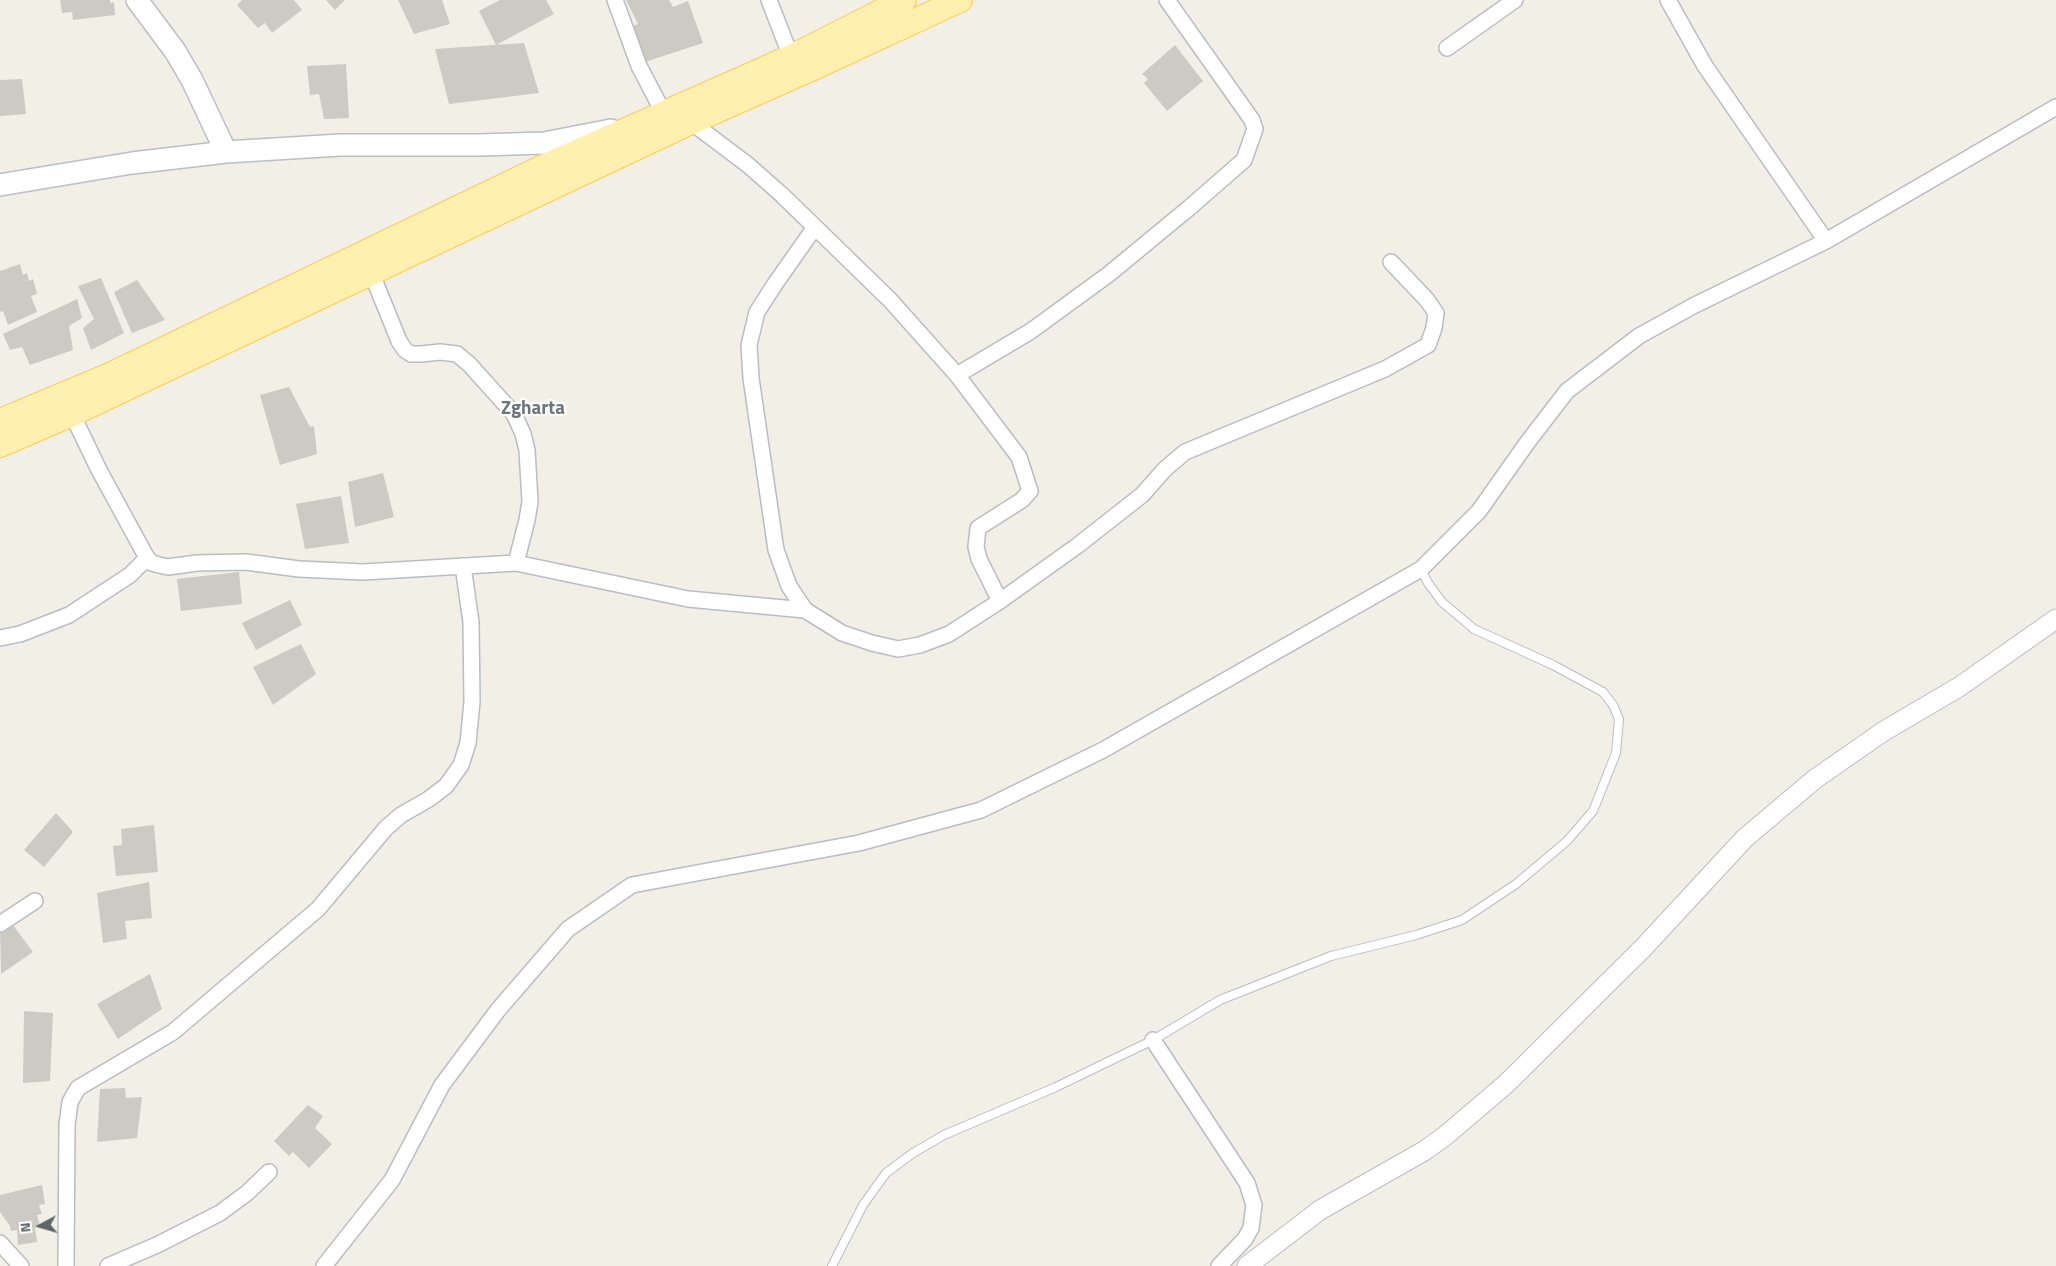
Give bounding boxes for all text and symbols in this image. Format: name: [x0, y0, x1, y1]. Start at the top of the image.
district label: Zgharta: [501, 398, 565, 420]
north arrow: [15, 1201, 65, 1251]
text: N: [14, 1222, 36, 1234]

